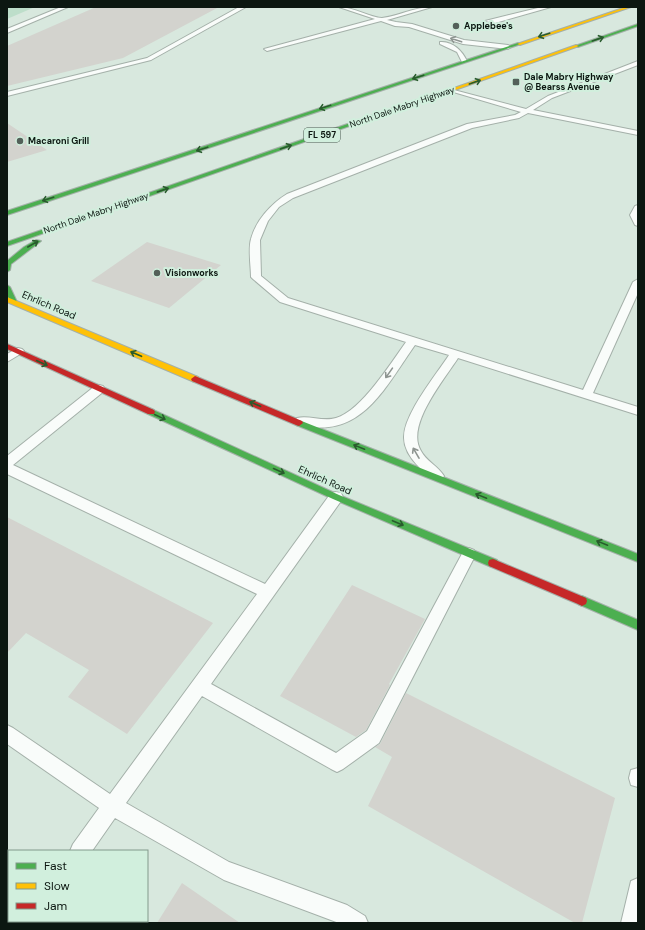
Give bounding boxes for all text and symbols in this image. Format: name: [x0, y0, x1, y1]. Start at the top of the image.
place label: Applebee's: [464, 20, 513, 32]
marker: Applebee's: [451, 21, 461, 31]
one-way arrow: [537, 32, 550, 39]
one-way arrow: [591, 35, 603, 43]
one-way arrow: [450, 36, 463, 43]
place label: Dale Mabry Highway @ Bearss Avenue: [524, 71, 614, 93]
one-way arrow: [413, 73, 425, 81]
marker: Dale Mabry Highway @ Bearss Avenue: [511, 77, 521, 87]
one-way arrow: [468, 78, 481, 85]
street label: North Dale Mabry Highway: [348, 83, 456, 131]
one-way arrow: [319, 104, 331, 112]
road number: FL 597: [304, 128, 340, 142]
place label: Macaroni Grill: [28, 135, 89, 147]
marker: Macaroni Grill: [15, 136, 25, 146]
one-way arrow: [279, 143, 291, 151]
one-way arrow: [196, 145, 208, 153]
one-way arrow: [157, 185, 169, 193]
street label: North Dale Mabry Highway: [42, 189, 150, 237]
one-way arrow: [42, 196, 55, 203]
one-way arrow: [27, 240, 39, 247]
place label: Visionworks: [165, 267, 219, 279]
marker: Visionworks: [152, 268, 162, 278]
street label: Ehrlich Road: [20, 288, 78, 322]
one-way arrow: [130, 349, 142, 357]
one-way arrow: [36, 360, 48, 367]
one-way arrow: [385, 367, 393, 378]
one-way arrow: [250, 400, 262, 408]
one-way arrow: [154, 414, 166, 421]
one-way arrow: [353, 442, 365, 450]
one-way arrow: [412, 447, 420, 459]
street label: Ehrlich Road: [296, 462, 354, 498]
one-way arrow: [272, 468, 284, 475]
one-way arrow: [475, 491, 487, 499]
one-way arrow: [391, 520, 403, 528]
one-way arrow: [596, 539, 608, 547]
legend: [8, 850, 148, 922]
text: Fast: [44, 858, 67, 874]
text: Slow: [44, 878, 70, 894]
text: Jam: [44, 898, 67, 914]

